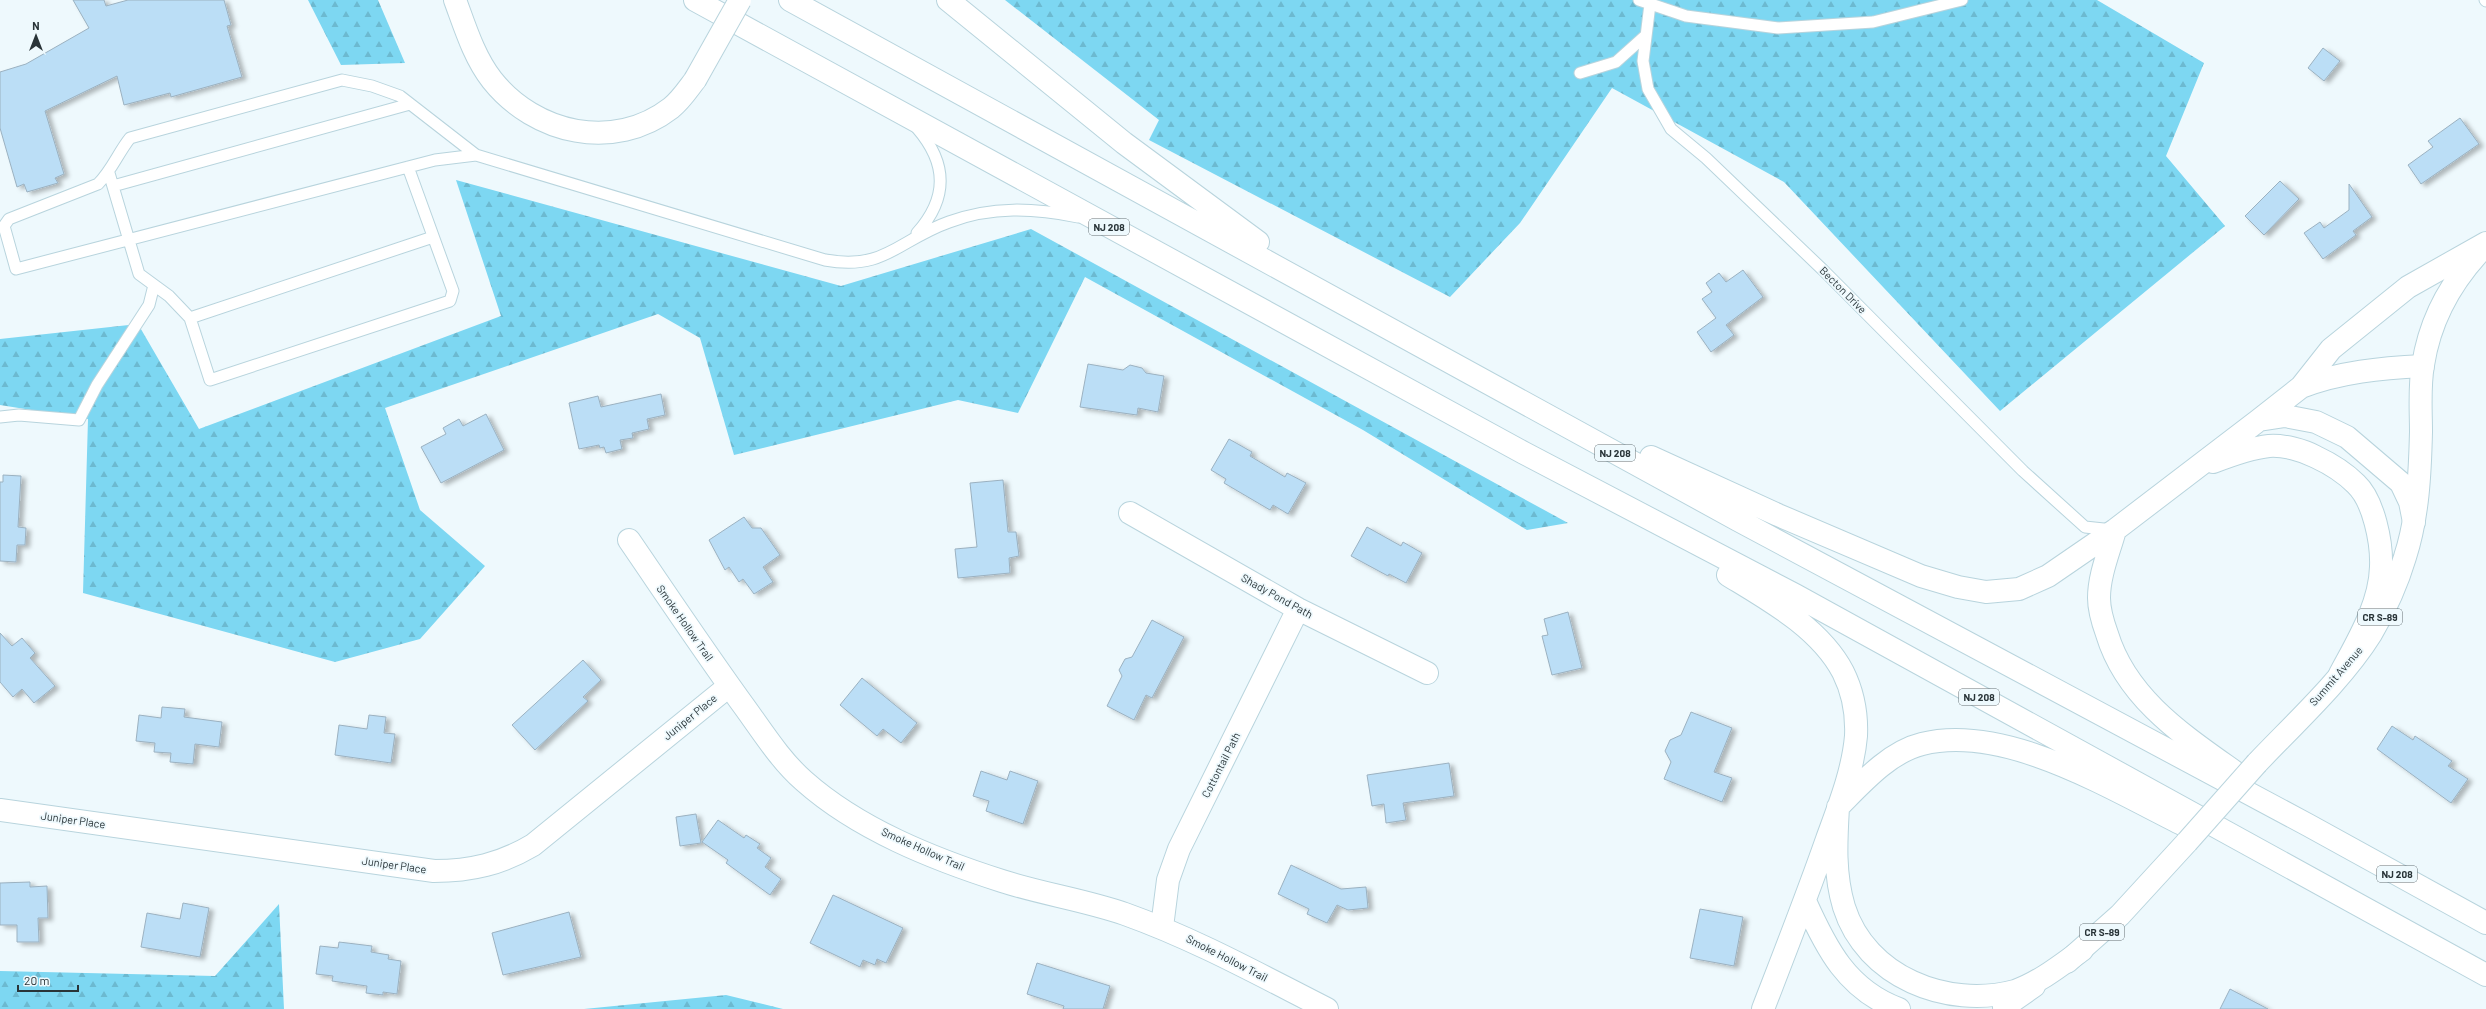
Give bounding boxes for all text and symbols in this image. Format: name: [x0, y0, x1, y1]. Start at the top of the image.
north arrow: [16, 16, 56, 56]
text: N: [32, 19, 40, 32]
road number: NJ 208: [1089, 219, 1129, 235]
street label: Becton Drive: [1817, 264, 1870, 316]
road number: NJ 208: [1595, 445, 1635, 461]
street label: Shady Pond Path: [1239, 571, 1315, 621]
street label: Smoke Hollow Trail: [654, 582, 716, 663]
road number: CR S-89: [2358, 609, 2402, 625]
street label: Summit Avenue: [2306, 643, 2365, 708]
road number: NJ 208: [1959, 689, 1999, 705]
street label: Juniper Place: [660, 691, 719, 742]
street label: Cottontail Path: [1199, 730, 1243, 800]
street label: Juniper Place: [40, 809, 106, 831]
street label: Smoke Hollow Trail: [880, 824, 967, 873]
street label: Juniper Place: [361, 854, 427, 876]
road number: NJ 208: [2377, 866, 2417, 882]
road number: CR S-89: [2080, 924, 2124, 940]
street label: Smoke Hollow Trail: [1184, 931, 1270, 984]
scale bar: [18, 967, 78, 993]
text: 20 m: [24, 973, 50, 987]

